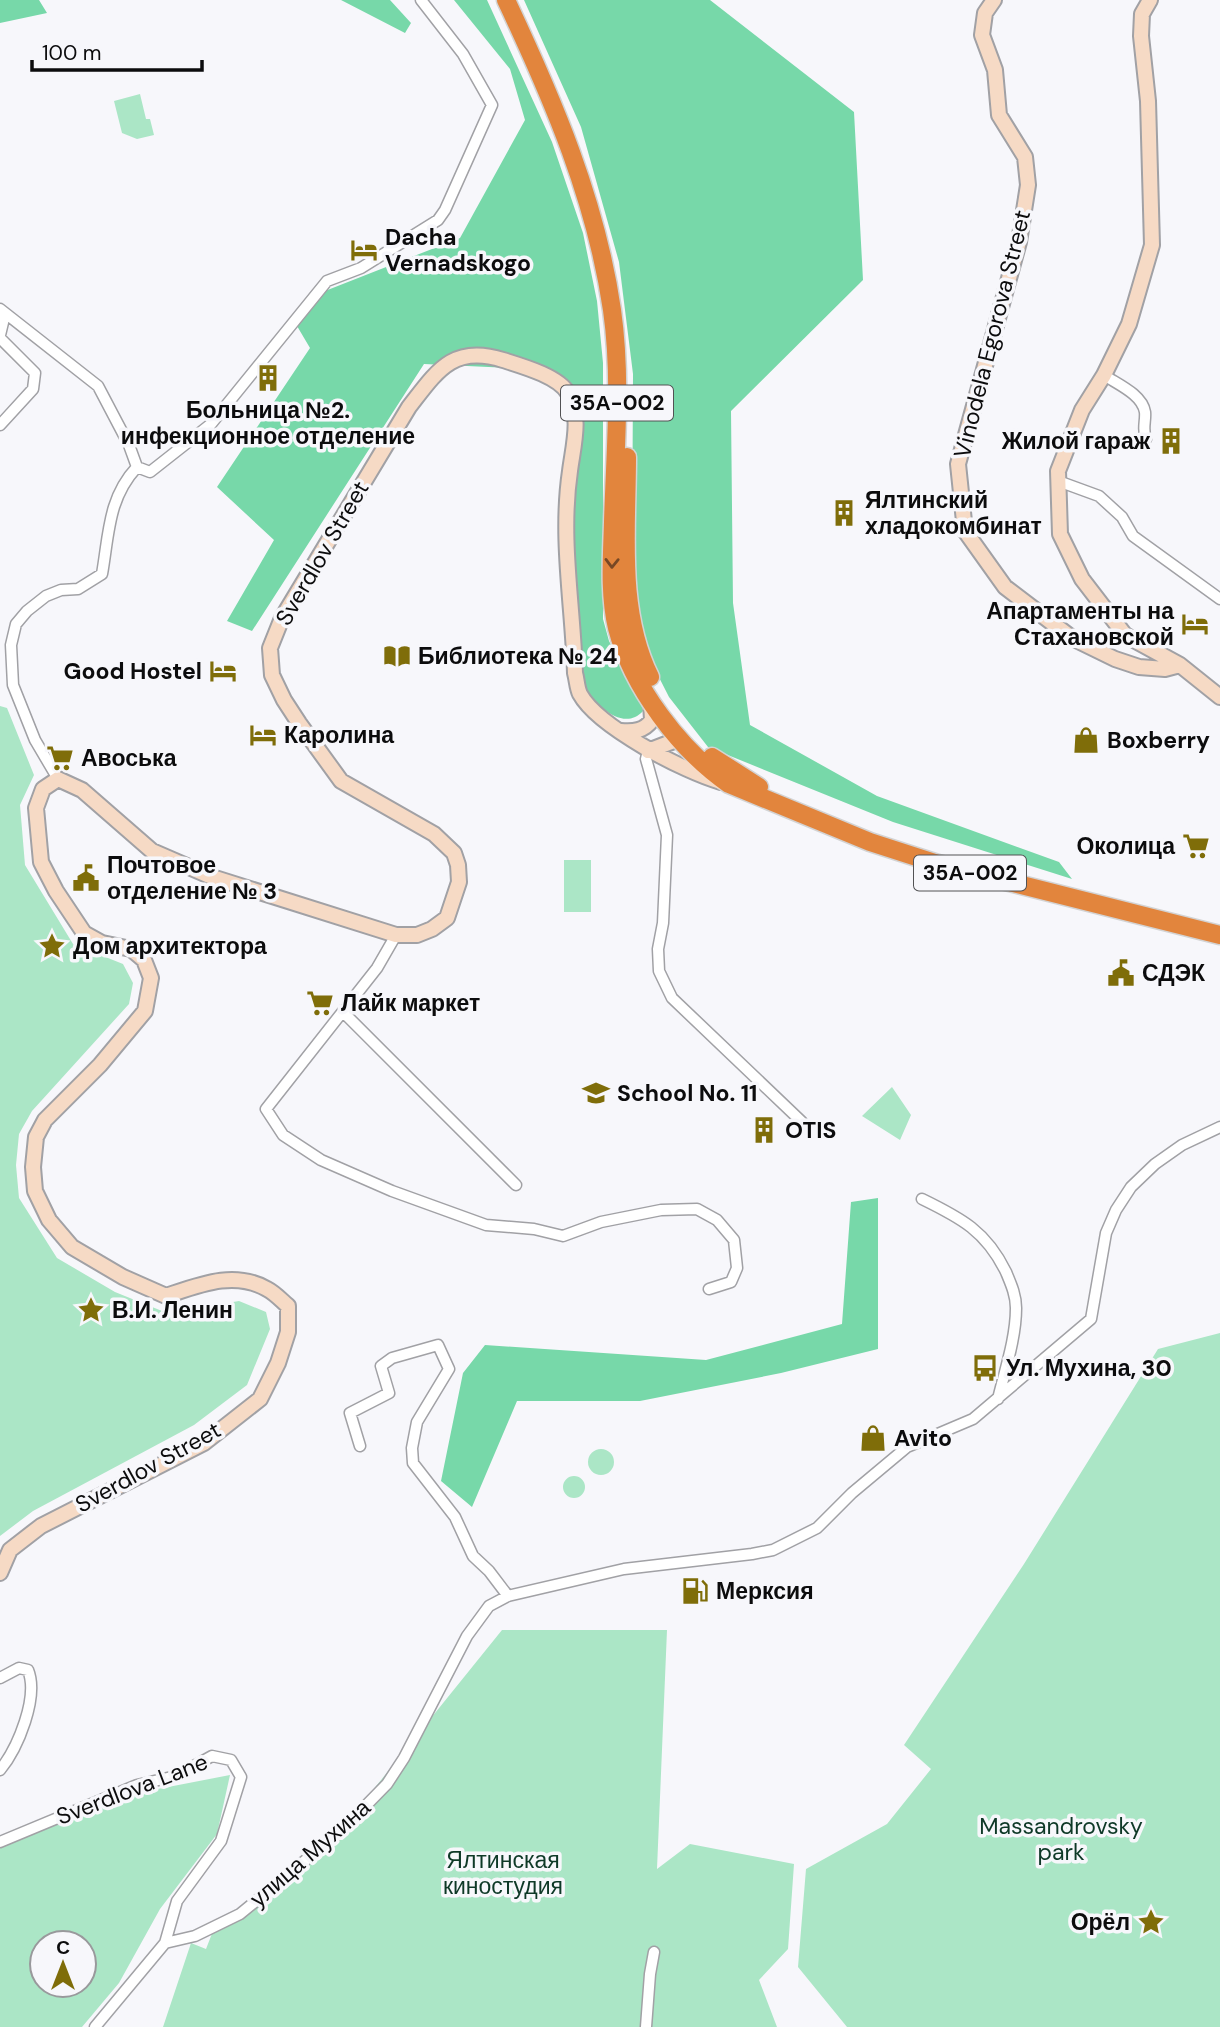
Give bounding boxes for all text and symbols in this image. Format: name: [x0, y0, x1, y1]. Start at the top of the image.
scale bar: [32, 28, 201, 72]
text: 100 m: [42, 39, 102, 67]
street label: Vinodela Egorova Street: [947, 207, 1037, 461]
place label: Dacha Vernadskogo: [385, 222, 531, 278]
hotel icon: Dacha Vernadskogo: [349, 235, 379, 265]
building icon: Больница №2. инфекционное отделение: [253, 363, 283, 393]
road number: 35А-002: [561, 386, 673, 420]
place label: Больница №2. инфекционное отделение: [121, 395, 415, 451]
place label: Жилой гараж: [1001, 426, 1151, 456]
building icon: Жилой гараж: [1156, 426, 1186, 456]
street label: Sverdlov Street: [268, 475, 376, 631]
place label: Ялтинский хладокомбинат: [865, 485, 1042, 541]
building icon: Ялтинский хладокомбинат: [829, 498, 859, 528]
one-way arrow: [605, 558, 620, 569]
place label: Апартаменты на Стахановской: [986, 596, 1174, 652]
hotel icon: Апартаменты на Стахановской: [1180, 609, 1210, 639]
library icon: Библиотека № 24: [382, 641, 412, 671]
place label: Библиотека № 24: [418, 641, 617, 671]
place label: Good Hostel: [64, 656, 202, 686]
hotel icon: Good Hostel: [208, 656, 238, 686]
hotel icon: Каролина: [248, 720, 278, 750]
place label: Каролина: [284, 720, 394, 750]
shop icon: Boxberry: [1071, 725, 1101, 755]
place label: Boxberry: [1107, 725, 1210, 755]
supermarket icon: Авоська: [45, 743, 75, 773]
place label: Авоська: [81, 743, 177, 773]
place label: Околица: [1076, 831, 1175, 861]
supermarket icon: Околица: [1181, 831, 1211, 861]
place label: Почтовое отделение № 3: [107, 850, 277, 906]
road number: 35А-002: [914, 856, 1026, 890]
public building icon: Почтовое отделение № 3: [71, 863, 101, 893]
place icon: Дом архитектора: [37, 931, 67, 961]
place label: Дом архитектора: [73, 931, 267, 961]
public building icon: СДЭК: [1106, 958, 1136, 988]
place label: СДЭК: [1142, 958, 1206, 988]
supermarket icon: Лайк маркет: [305, 988, 335, 1018]
place label: Лайк маркет: [341, 988, 480, 1018]
school or university icon: School No. 11: [581, 1078, 611, 1108]
place label: School No. 11: [617, 1078, 757, 1108]
building icon: OTIS: [749, 1115, 779, 1145]
place label: OTIS: [785, 1115, 836, 1145]
place icon: В.И. Ленин: [76, 1295, 106, 1325]
place label: В.И. Ленин: [112, 1295, 233, 1325]
bus stop icon: Ул. Мухина, 30: [970, 1353, 1000, 1383]
place label: Ул. Мухина, 30: [1006, 1353, 1172, 1383]
street label: Sverdlov Street: [70, 1415, 226, 1519]
shop icon: Avito: [858, 1423, 888, 1453]
place label: Avito: [894, 1423, 952, 1453]
fuel station icon: Мерксия: [680, 1576, 710, 1606]
place label: Мерксия: [716, 1576, 814, 1606]
street label: Sverdlova Lane: [52, 1746, 212, 1832]
street label: улица Мухина: [244, 1792, 377, 1914]
park label: Massandrovsky park: [979, 1811, 1143, 1867]
park label: Ялтинская киностудия: [443, 1845, 563, 1901]
place label: Орёл: [1071, 1907, 1130, 1937]
place icon: Орёл: [1136, 1907, 1166, 1937]
north arrow: [28, 1929, 98, 1999]
text: С: [56, 1935, 70, 1960]

